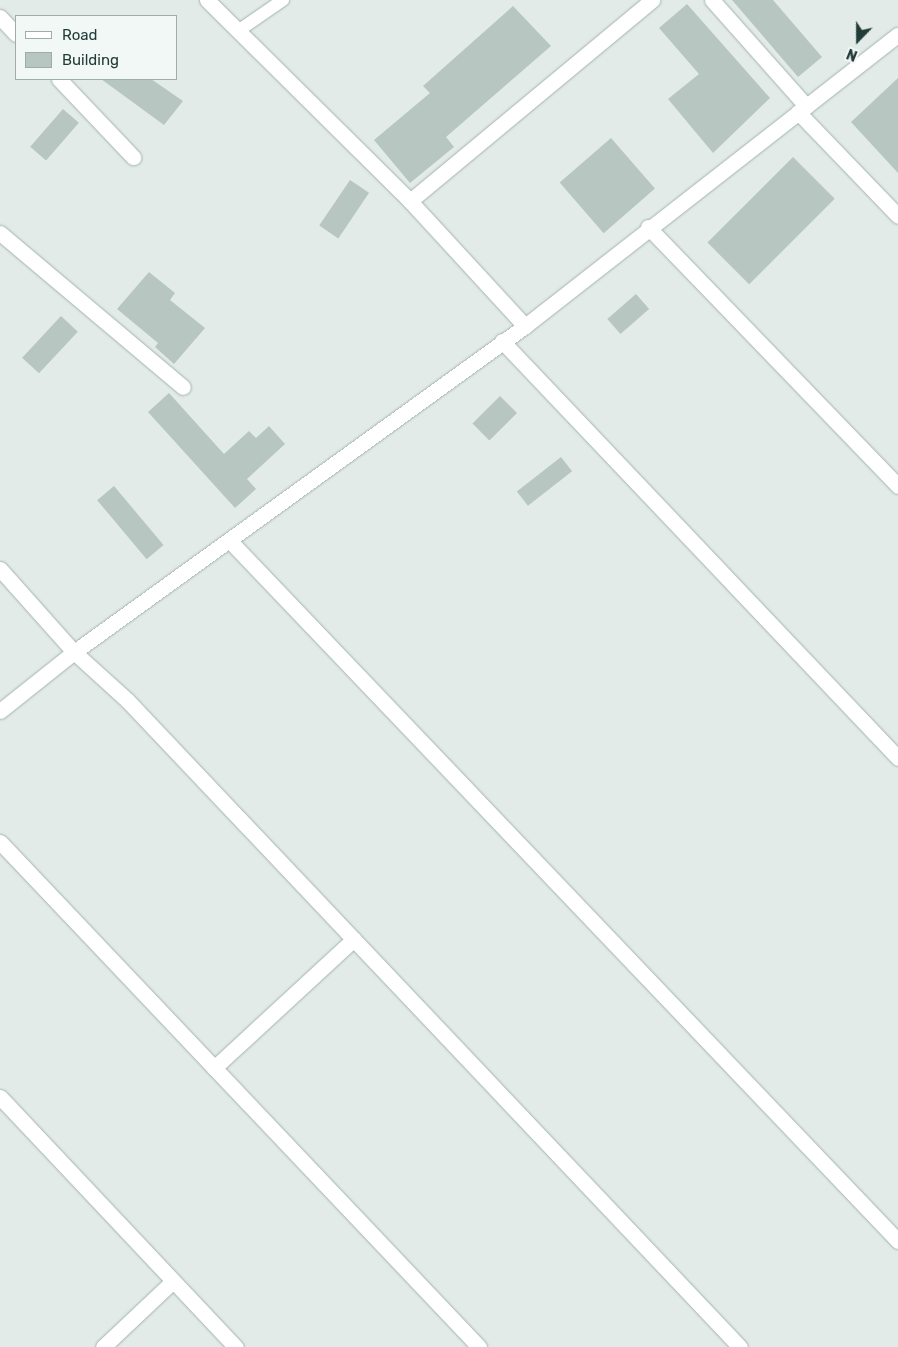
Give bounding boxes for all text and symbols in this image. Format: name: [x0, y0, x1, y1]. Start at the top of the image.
legend: [15, 15, 178, 80]
north arrow: [833, 15, 883, 65]
text: Road: [62, 26, 98, 44]
text: N: [844, 45, 860, 64]
text: Building: [62, 51, 119, 69]

